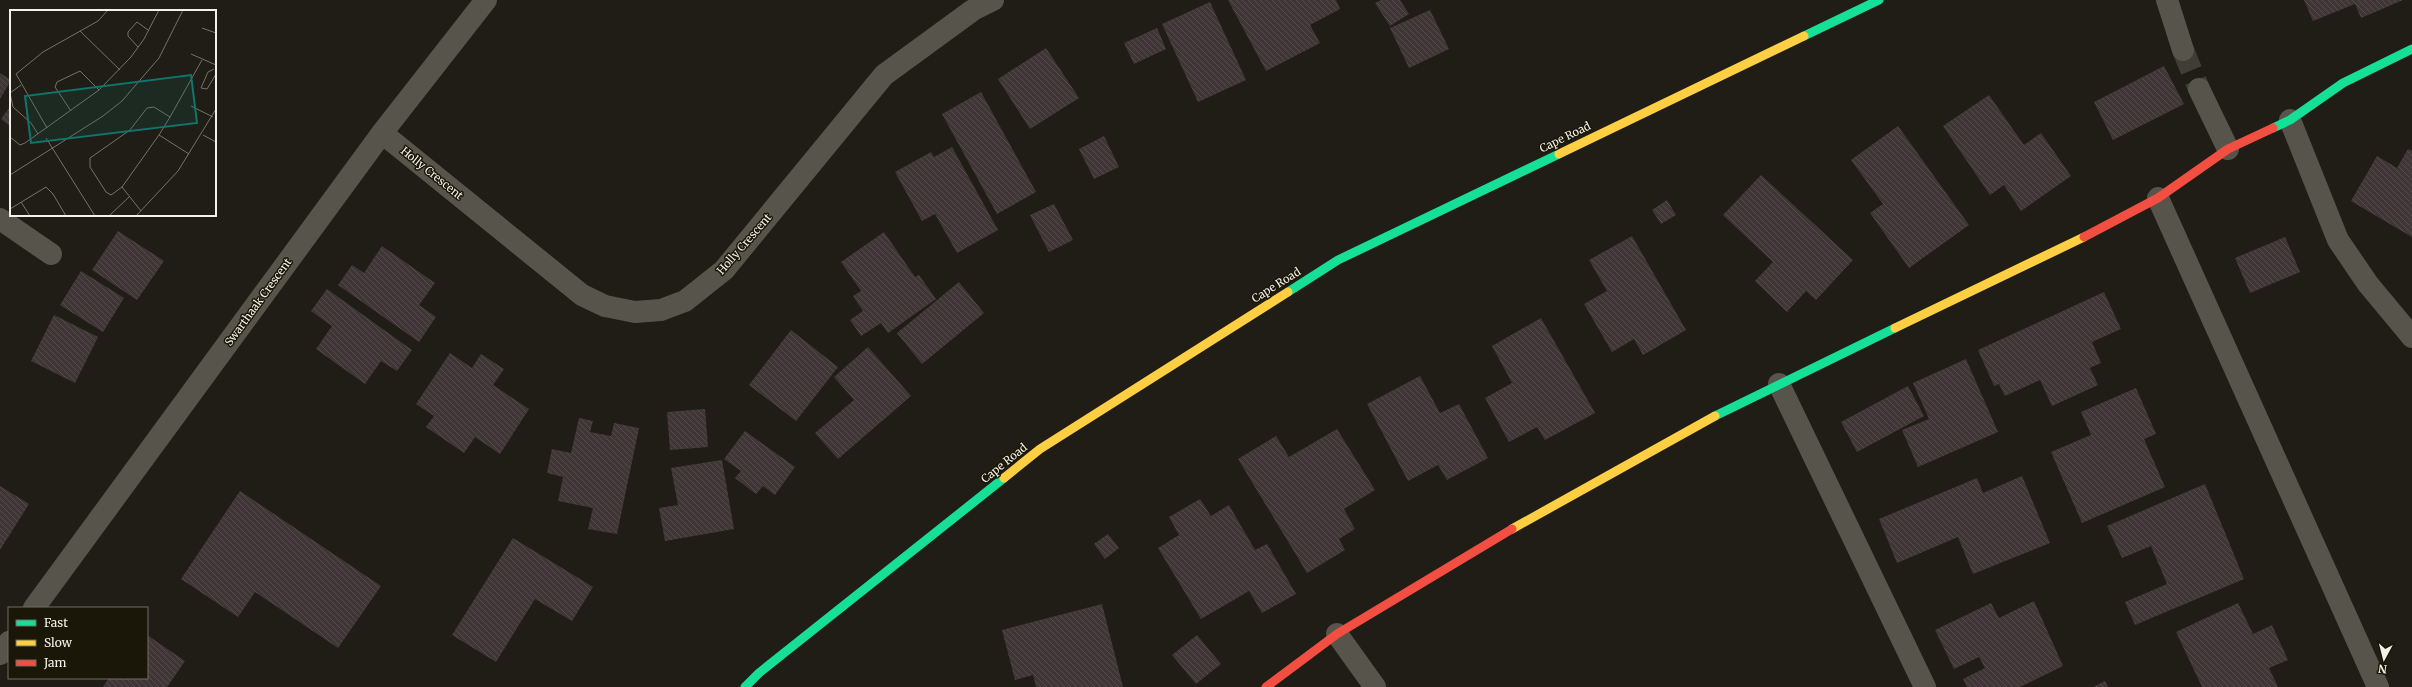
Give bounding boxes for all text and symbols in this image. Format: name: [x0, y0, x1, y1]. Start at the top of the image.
inset map: [10, 10, 216, 216]
street label: Cape Road: [1537, 118, 1593, 155]
street label: Holly Crescent: [398, 144, 467, 203]
street label: Holly Crescent: [714, 210, 775, 277]
street label: Swarthaak Crescent: [221, 255, 295, 349]
street label: Cape Road: [1249, 264, 1303, 306]
street label: Cape Road: [978, 440, 1030, 486]
legend: [8, 607, 148, 679]
text: Fast: [44, 615, 68, 630]
text: Slow: [44, 635, 73, 650]
north arrow: [2364, 639, 2404, 679]
text: Jam: [43, 655, 67, 670]
text: N: [2377, 661, 2388, 676]

